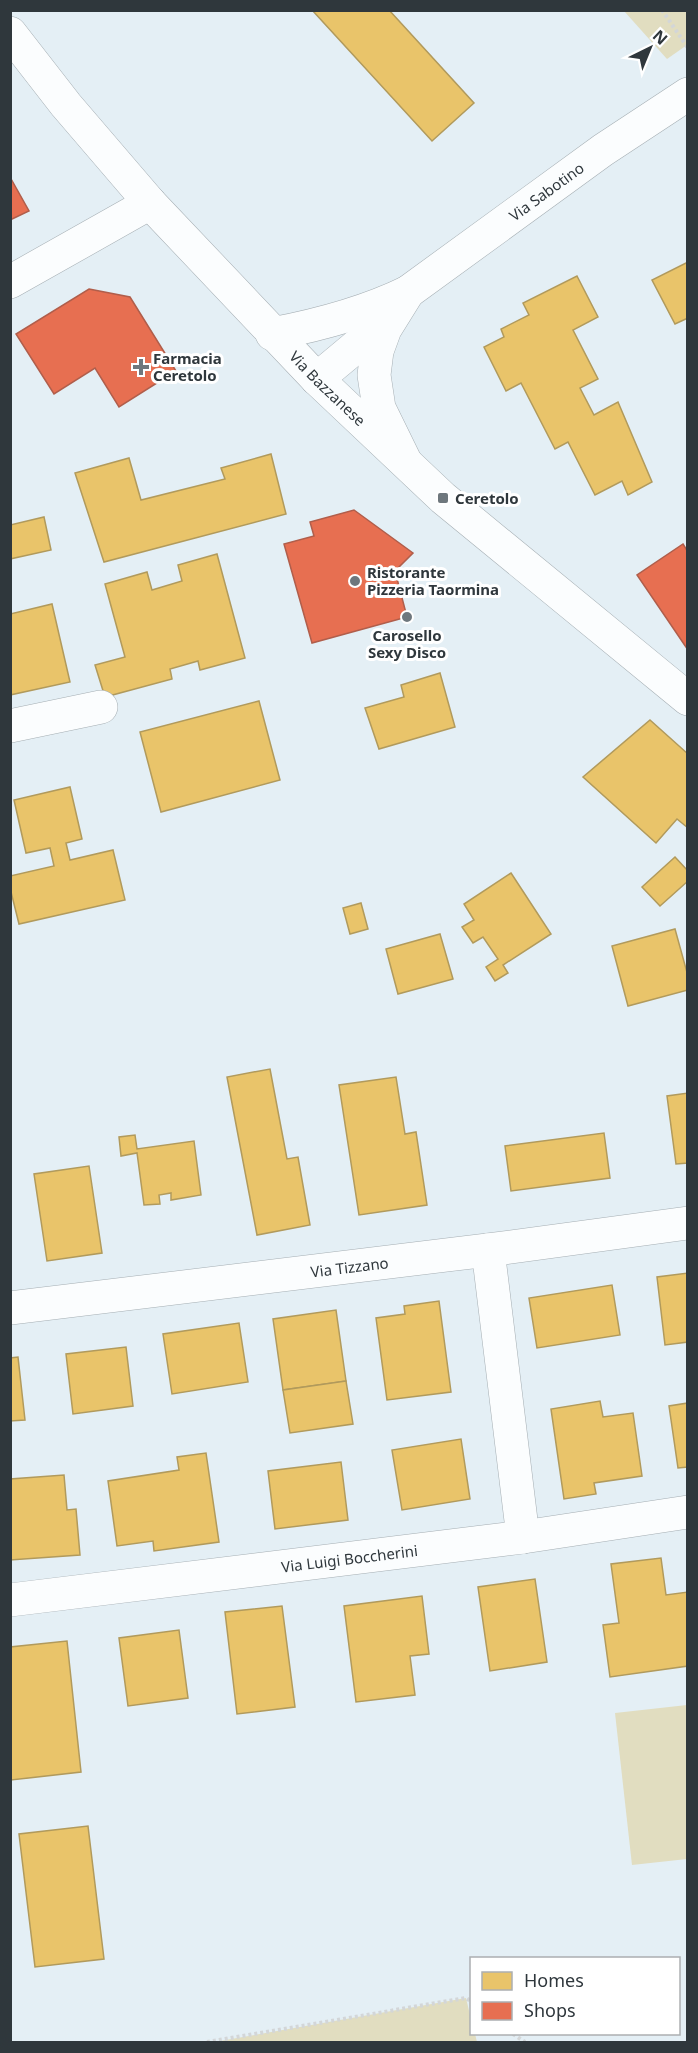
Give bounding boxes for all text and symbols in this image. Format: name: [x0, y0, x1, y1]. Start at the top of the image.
north arrow: [620, 18, 680, 78]
text: N: [648, 25, 672, 50]
street label: Via Sabotino: [505, 157, 588, 225]
street label: Via Bazzanese: [285, 346, 370, 430]
place label: Farmacia Ceretolo: [153, 348, 222, 385]
marker: Farmacia Ceretolo: [134, 360, 148, 374]
place label: Ceretolo: [455, 488, 519, 508]
marker: Ceretolo: [436, 491, 450, 505]
place label: Ristorante Pizzeria Taormina: [367, 562, 499, 599]
marker: Ristorante Pizzeria Taormina: [348, 574, 362, 588]
marker: Carosello Sexy Disco: [400, 610, 414, 624]
place label: Carosello Sexy Disco: [368, 625, 446, 662]
street label: Via Tizzano: [309, 1252, 390, 1281]
street label: Via Luigi Boccherini: [280, 1540, 419, 1577]
legend: [470, 1957, 680, 2035]
text: Homes: [524, 1968, 584, 1992]
text: Shops: [524, 1998, 576, 2022]

